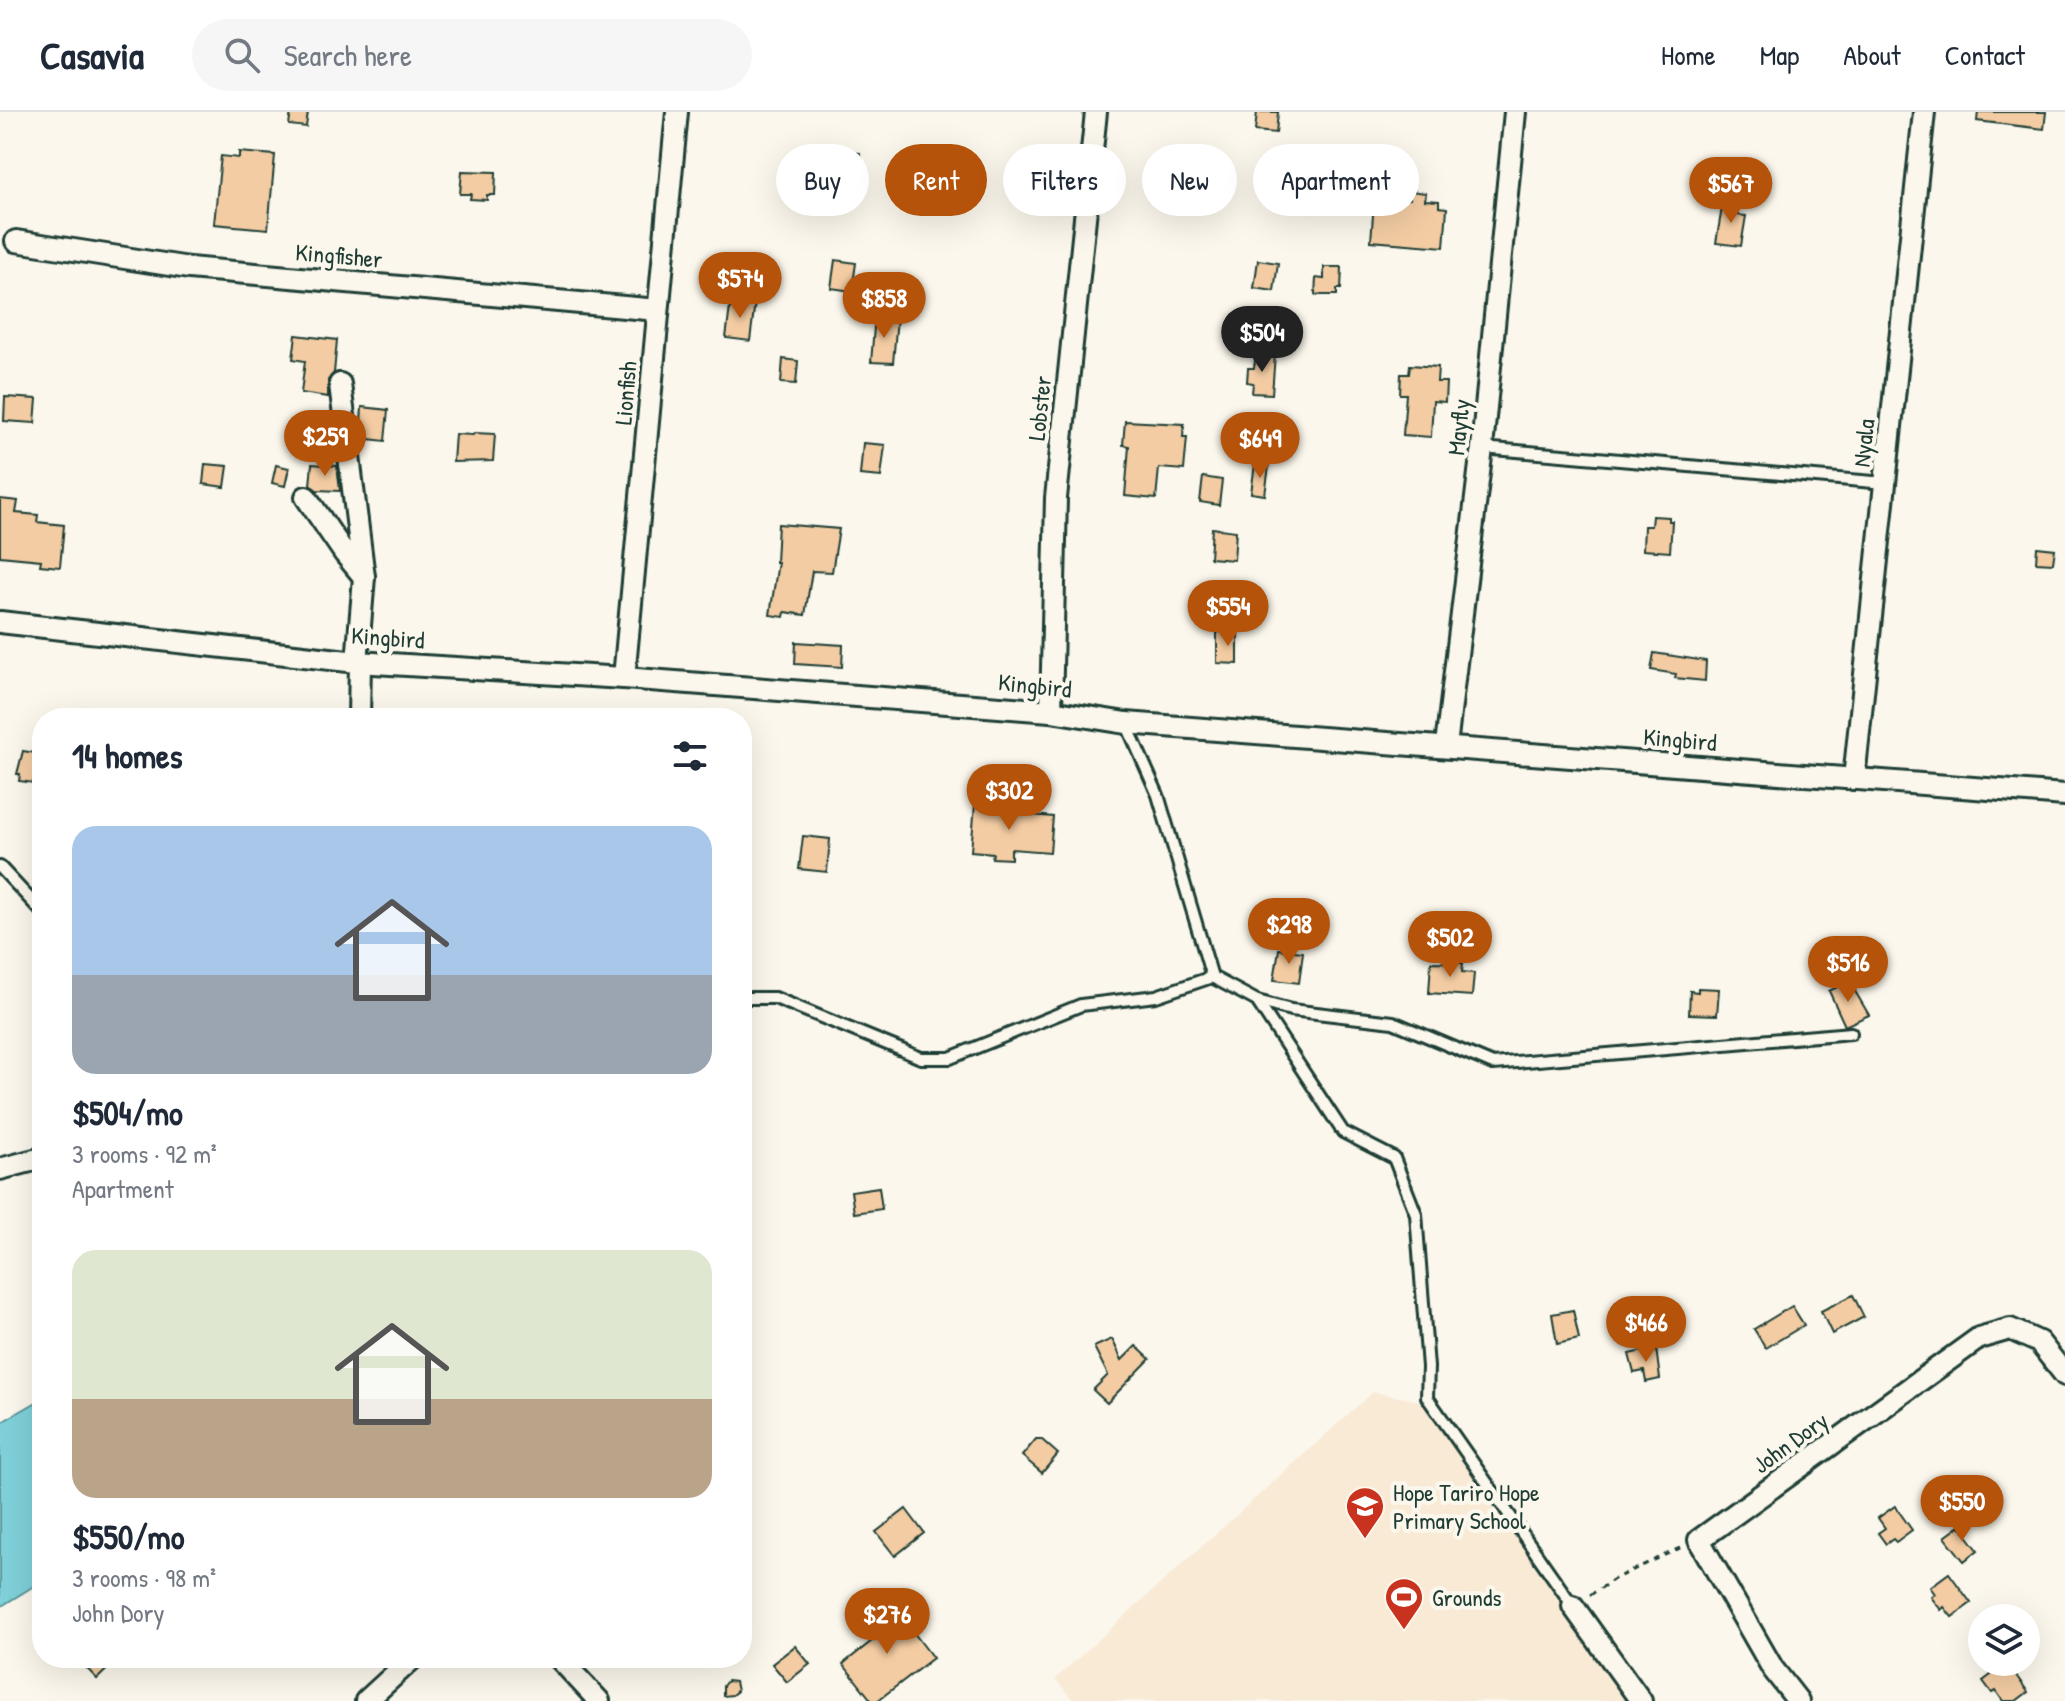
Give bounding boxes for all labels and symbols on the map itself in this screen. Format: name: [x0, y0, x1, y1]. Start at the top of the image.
pin: $567: [1684, 157, 1778, 225]
street label: Kingfisher: [294, 235, 384, 275]
pin: $574: [693, 252, 787, 320]
pin: $858: [837, 272, 931, 340]
pin: $504: [1215, 306, 1309, 374]
street label: Lionfish: [606, 360, 644, 426]
street label: Lobster: [1020, 374, 1058, 442]
street label: Mayfly: [1439, 397, 1477, 457]
pin: $259: [278, 410, 372, 478]
pin: $649: [1213, 412, 1307, 480]
street label: Nyala: [1845, 417, 1881, 469]
pin: $554: [1181, 580, 1275, 648]
street label: Kingbird: [350, 618, 426, 656]
street label: Kingbird: [997, 665, 1073, 705]
street label: Kingbird: [1642, 720, 1718, 758]
pin: $302: [962, 764, 1056, 832]
pin: $298: [1242, 898, 1336, 966]
pin: $502: [1403, 911, 1497, 979]
pin: $516: [1801, 936, 1895, 1004]
pin: $466: [1599, 1296, 1693, 1364]
street label: John Dory: [1746, 1404, 1834, 1480]
pin: $550: [1915, 1475, 2009, 1543]
place label: Hope Tariro Hope Primary School: [1393, 1476, 1540, 1536]
school or university icon: Hope Tariro Hope Primary School: [1344, 1485, 1386, 1540]
sports icon: Grounds: [1383, 1576, 1425, 1631]
place label: Grounds: [1432, 1581, 1501, 1613]
pin: $276: [840, 1588, 934, 1656]

